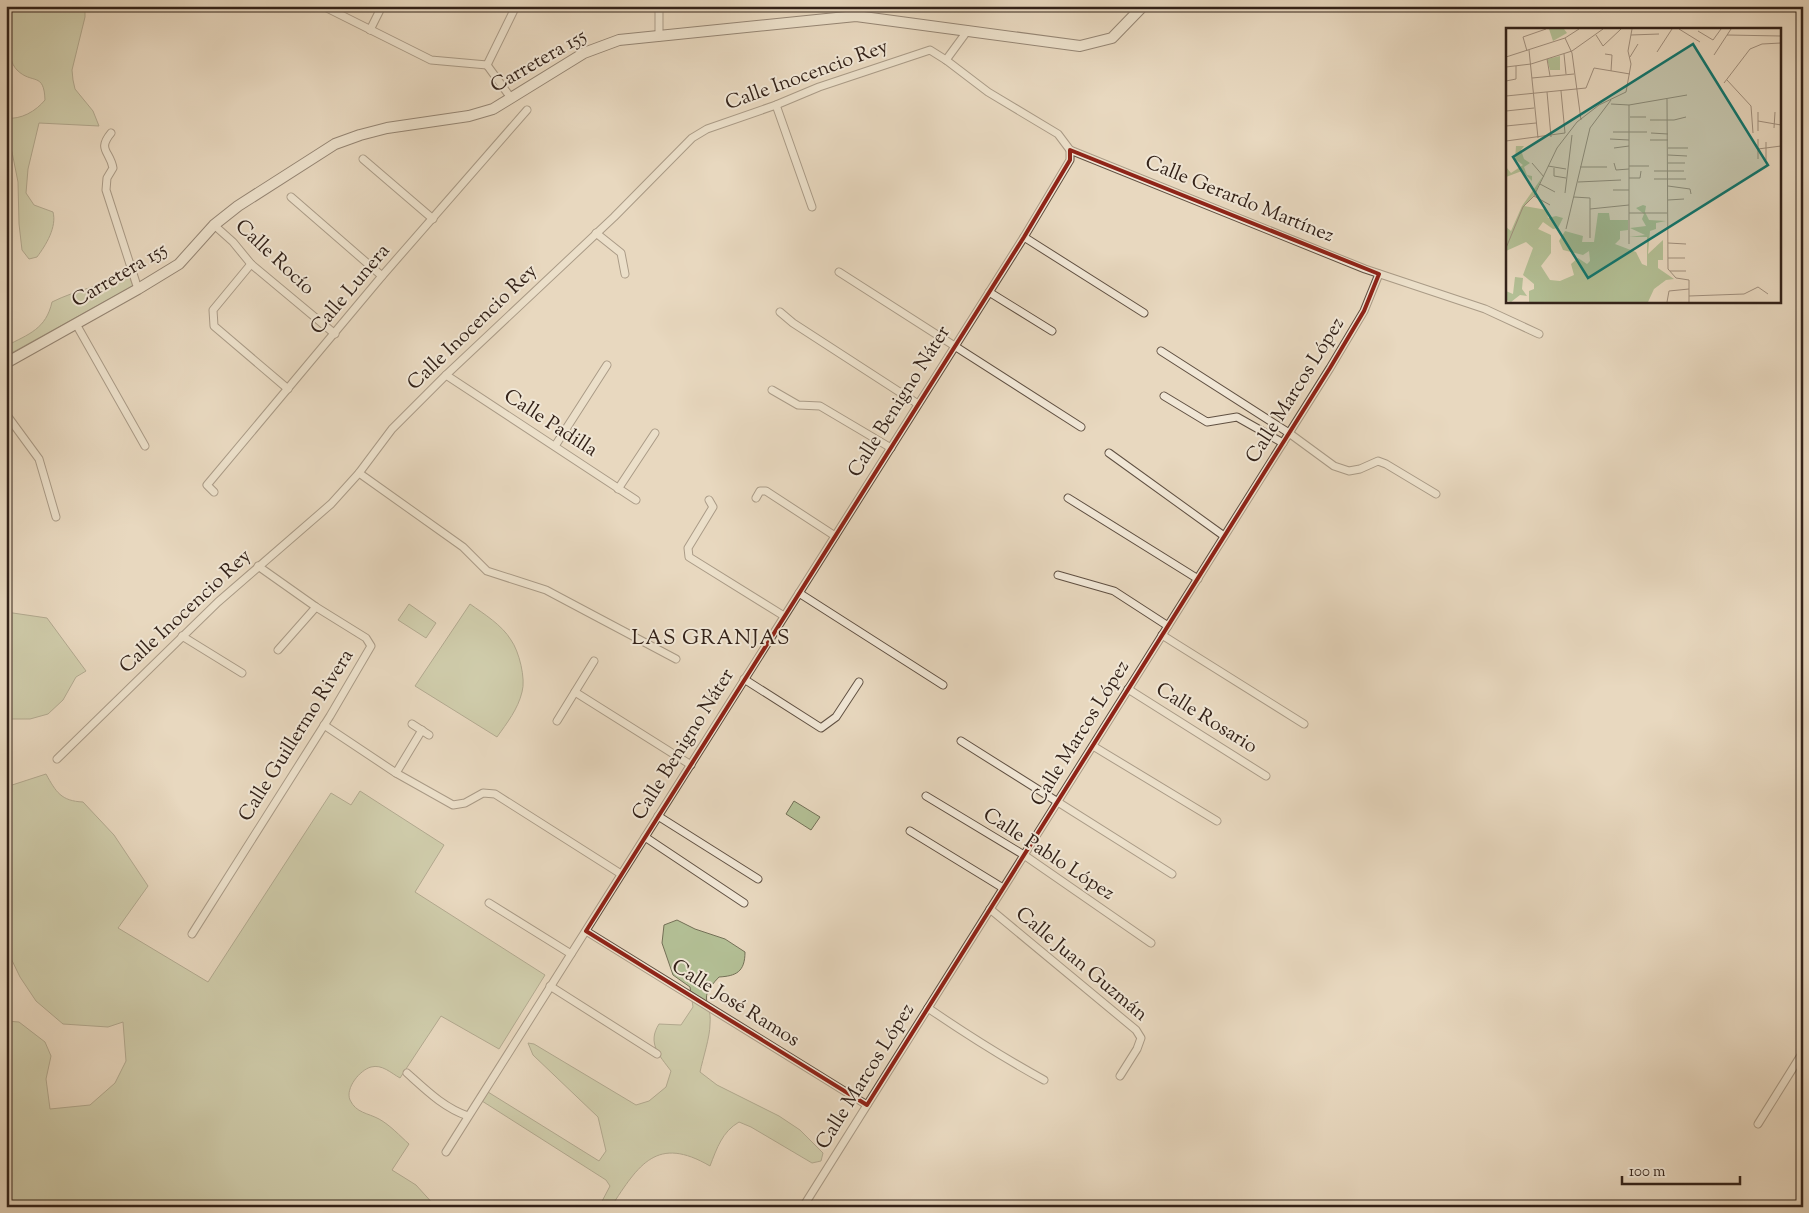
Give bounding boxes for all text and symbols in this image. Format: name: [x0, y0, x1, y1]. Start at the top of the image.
street label: Carretera 155: [485, 23, 593, 101]
inset map: [1506, 28, 1782, 302]
street label: Calle Inocencio Rey: [722, 33, 892, 119]
street label: Calle Gerardo Martínez: [1140, 149, 1338, 251]
street label: Calle Rocío: [228, 213, 320, 303]
street label: Carretera 155: [67, 236, 173, 316]
street label: Calle Lunera: [304, 238, 398, 342]
street label: Calle Inocencio Rey: [401, 258, 545, 398]
street label: Calle Marcos López: [1239, 312, 1353, 470]
street label: Calle Benigno Náter: [842, 320, 959, 483]
street label: Calle Padilla: [497, 383, 603, 465]
street label: Calle Inocencio Rey: [113, 543, 259, 681]
district label: LAS GRANJAS: [632, 624, 790, 654]
street label: Calle Guillermo Rivera: [232, 644, 362, 828]
street label: Calle Marcos López: [1024, 655, 1138, 813]
street label: Calle Benigno Náter: [626, 663, 743, 826]
street label: Calle Rosario: [1149, 676, 1263, 762]
street label: Calle Pablo López: [976, 801, 1120, 909]
street label: Calle Juan Guzmán: [1008, 901, 1154, 1029]
street label: Calle José Ramos: [665, 953, 805, 1055]
street label: Calle Marcos López: [809, 998, 923, 1156]
scale bar: [1622, 1153, 1739, 1185]
text: 100 m: [1629, 1162, 1666, 1183]

